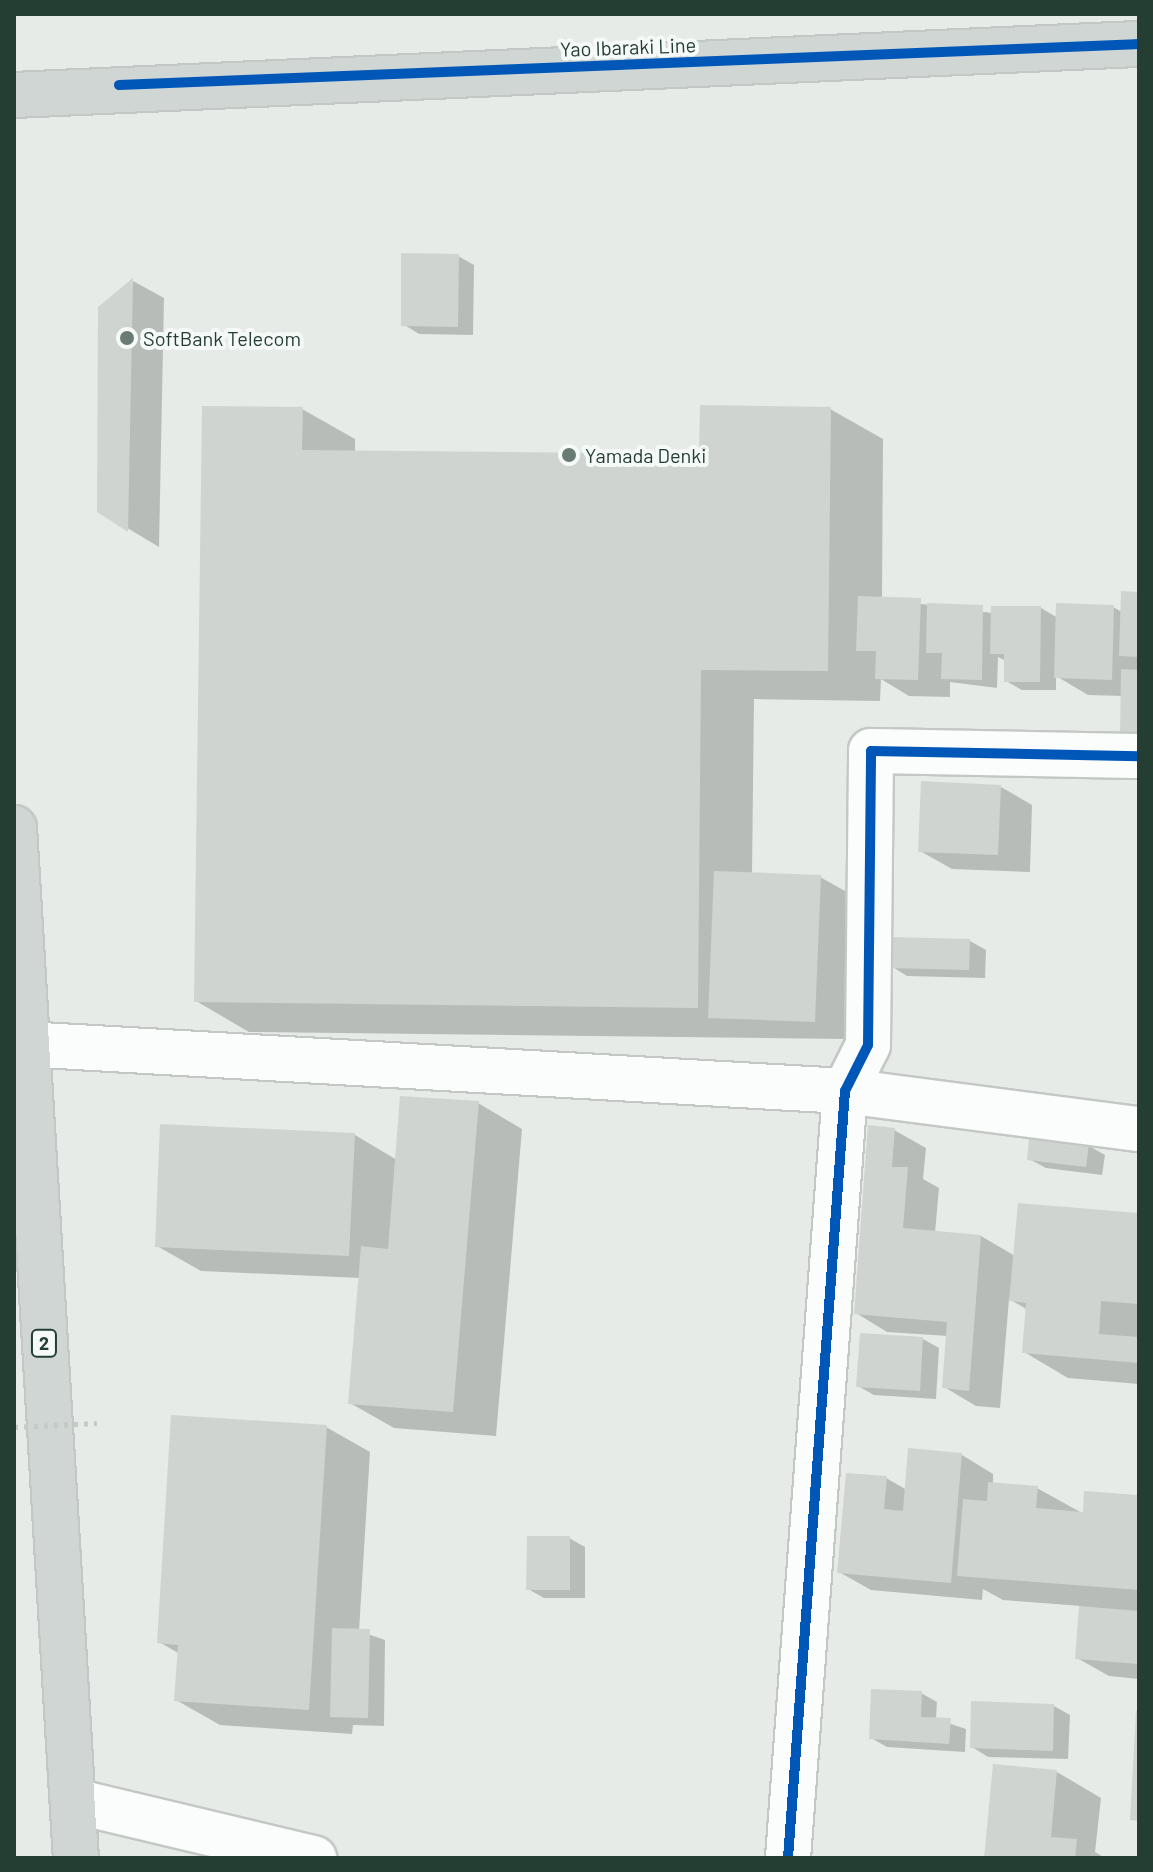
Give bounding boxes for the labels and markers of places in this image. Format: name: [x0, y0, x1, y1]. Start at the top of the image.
place label: SoftBank Telecom: [143, 326, 301, 350]
marker: SoftBank Telecom: [118, 329, 136, 347]
place label: Yamada Denki: [585, 443, 706, 467]
marker: Yamada Denki: [560, 446, 578, 464]

